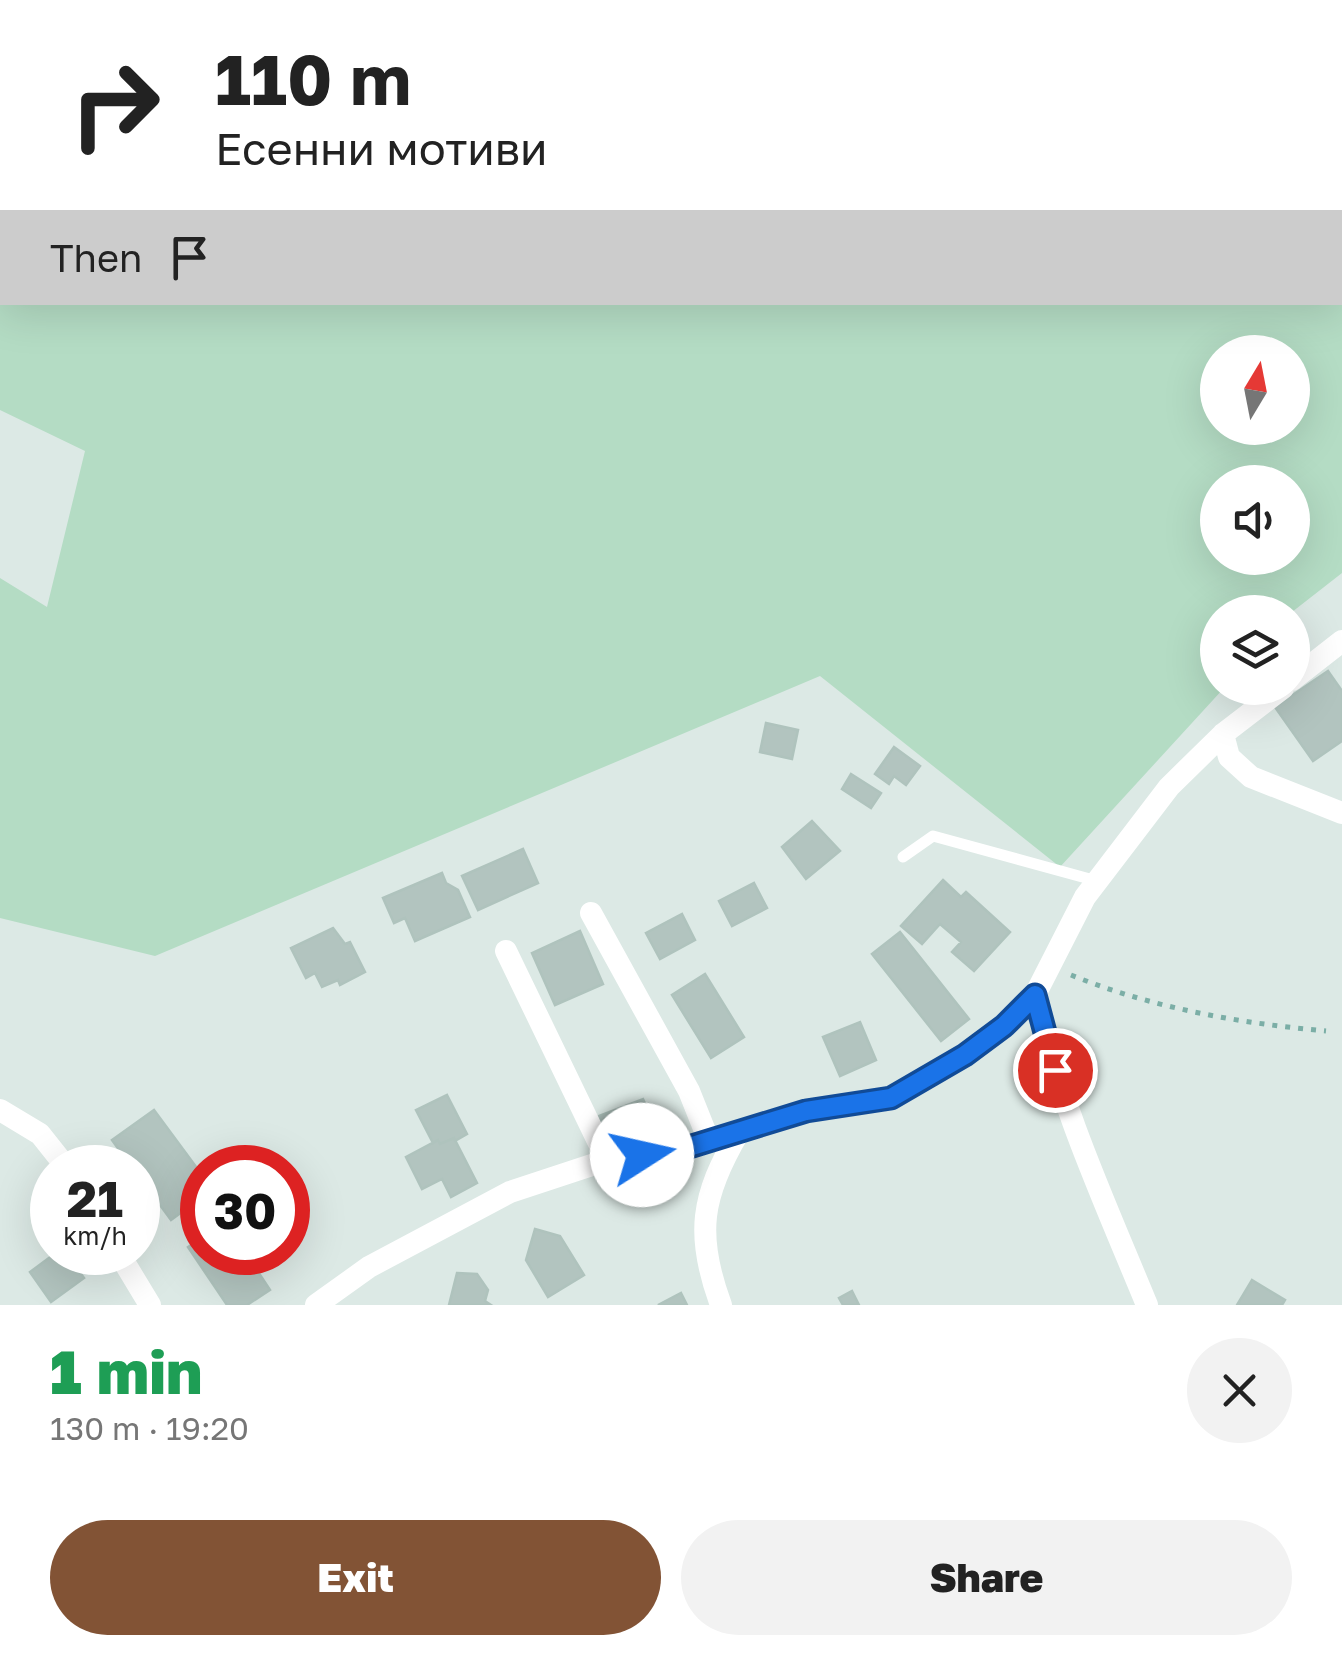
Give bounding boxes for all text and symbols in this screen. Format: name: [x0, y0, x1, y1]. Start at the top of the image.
text: 110 m: [215, 36, 411, 120]
icon: right: [50, 40, 180, 170]
text: Есенни мотиви: [215, 121, 548, 175]
icon: arrive: [162, 230, 217, 285]
text: Then: [50, 235, 142, 280]
north arrow: [1200, 335, 1310, 445]
map controls: [1200, 335, 1310, 705]
button: sound: [1200, 465, 1310, 575]
button: layers: [1200, 595, 1310, 705]
pin: [1013, 1028, 1098, 1113]
icon: arrive: [1028, 1043, 1083, 1098]
position arrow: [590, 1103, 694, 1207]
speed limit sign: 30: [180, 1145, 310, 1275]
text: 21: [67, 1168, 123, 1228]
text: km/h: [63, 1220, 127, 1251]
text: 1 min: [50, 1335, 202, 1407]
button: close: [1187, 1338, 1292, 1443]
text: 130 m · 19:20: [50, 1409, 249, 1447]
button: Exit: [50, 1520, 661, 1635]
button: Share: [681, 1520, 1292, 1635]

